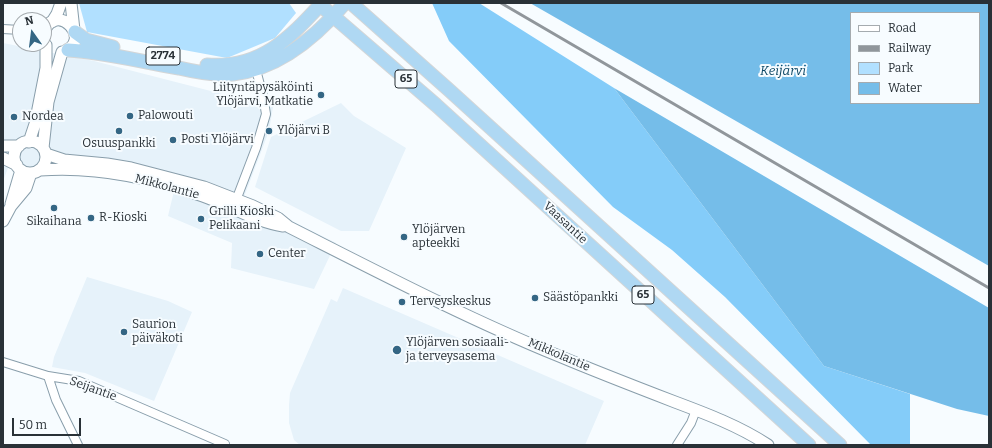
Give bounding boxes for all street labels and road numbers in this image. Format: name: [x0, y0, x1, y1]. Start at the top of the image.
road number: 2774: [146, 47, 180, 65]
road number: 65: [395, 70, 417, 88]
street label: Mikkolantie: [133, 171, 201, 203]
street label: Vaasantie: [540, 199, 590, 247]
road number: 65: [632, 286, 654, 304]
street label: Mikkolantie: [526, 335, 592, 375]
street label: Seijantie: [67, 374, 119, 404]

